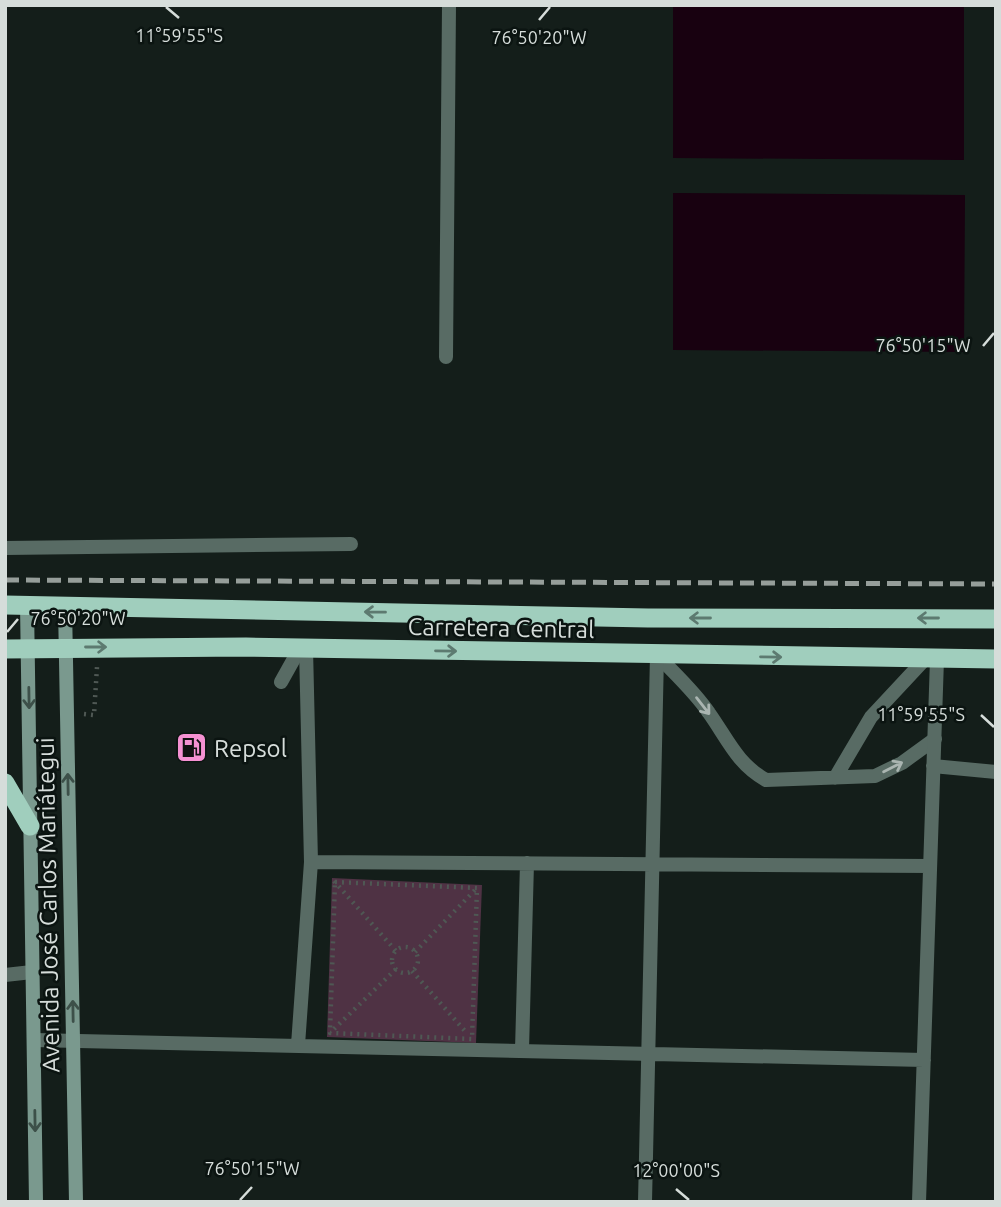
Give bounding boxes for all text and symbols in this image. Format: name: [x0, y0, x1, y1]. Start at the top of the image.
text: 11°59'55"S: [135, 25, 223, 45]
text: 76°50'20"W: [491, 27, 587, 47]
text: 76°50'15"W: [875, 335, 971, 355]
one-way arrow: [363, 606, 386, 619]
text: 76°50'20"W: [30, 608, 126, 628]
one-way arrow: [689, 611, 712, 625]
one-way arrow: [916, 611, 939, 625]
street label: Carretera Central: [407, 613, 595, 643]
one-way arrow: [84, 640, 107, 654]
one-way arrow: [434, 644, 457, 658]
one-way arrow: [759, 650, 782, 664]
one-way arrow: [22, 686, 35, 709]
one-way arrow: [696, 696, 711, 714]
text: 11°59'55"S: [877, 704, 965, 724]
fuel station icon: Repsol: [174, 731, 208, 765]
place label: Repsol: [214, 735, 287, 762]
street label: Avenida José Carlos Mariátegui: [32, 737, 64, 1073]
one-way arrow: [882, 760, 902, 774]
one-way arrow: [61, 772, 75, 795]
one-way arrow: [66, 1000, 80, 1023]
one-way arrow: [28, 1109, 42, 1132]
text: 76°50'15"W: [204, 1158, 300, 1178]
text: 12°00'00"S: [632, 1160, 720, 1180]

